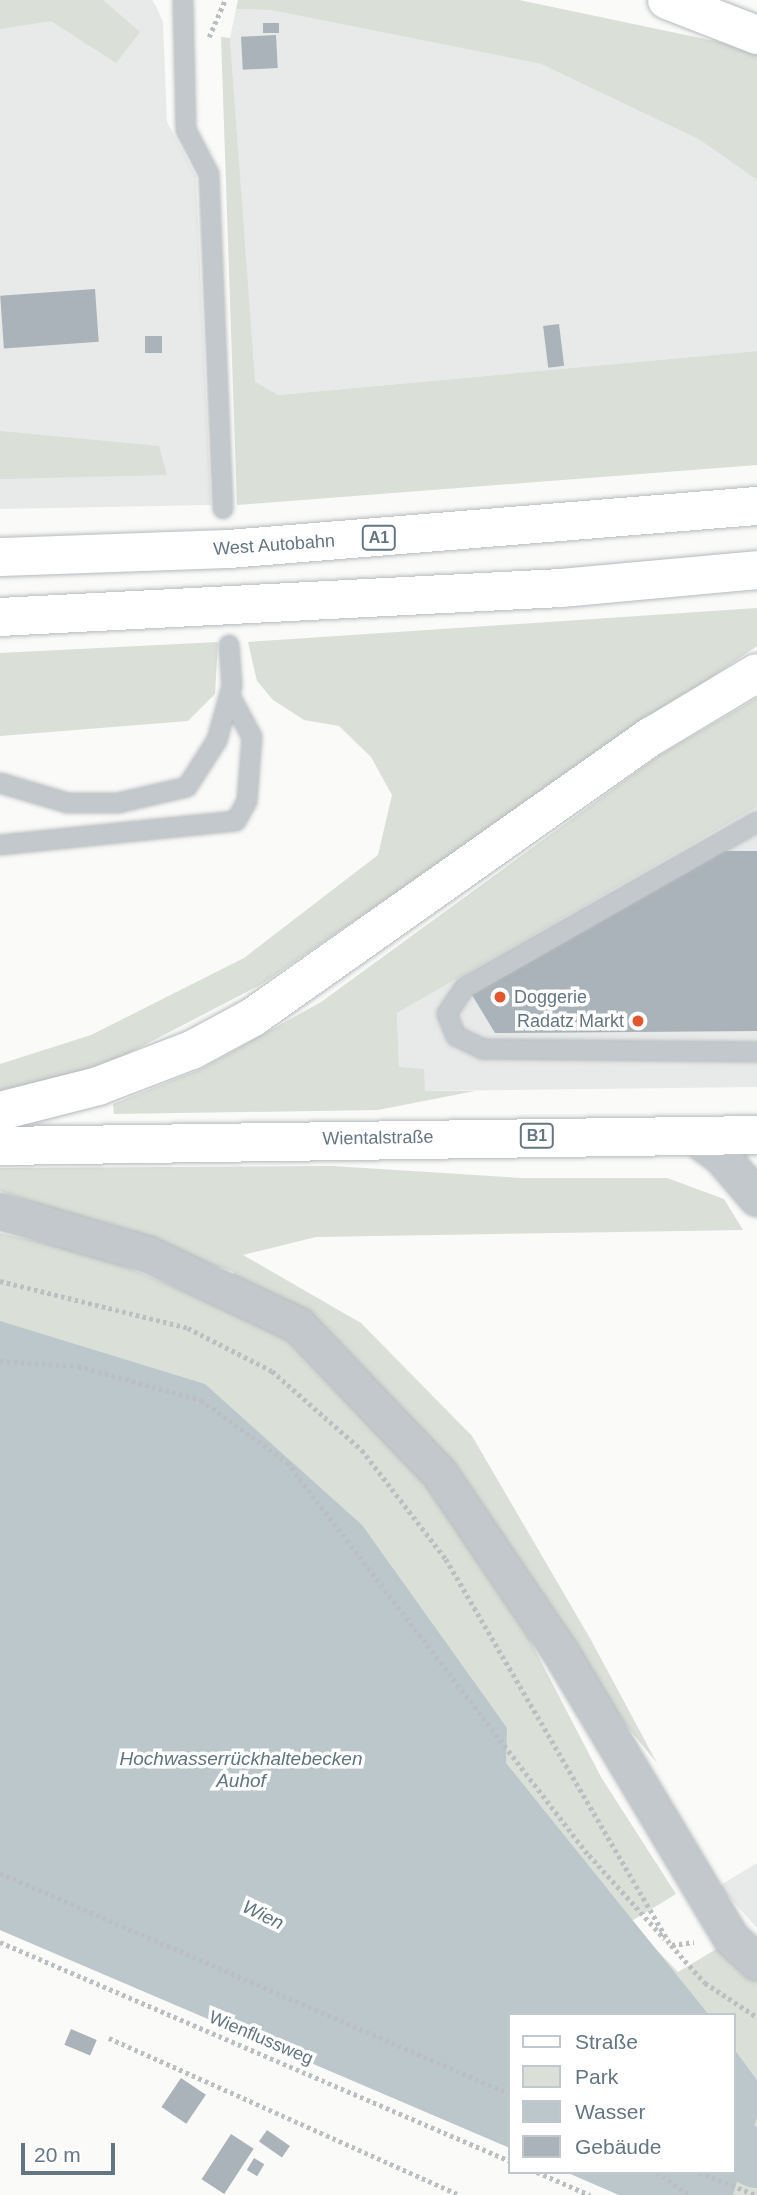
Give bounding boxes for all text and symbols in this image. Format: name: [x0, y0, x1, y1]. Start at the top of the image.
road number: A1: [362, 526, 396, 551]
street label: West Autobahn: [212, 530, 336, 560]
place label: Doggerie: [514, 986, 587, 1008]
marker: Doggerie: [492, 989, 508, 1005]
place label: Radatz Markt: [517, 1010, 624, 1032]
marker: Radatz Markt: [630, 1013, 646, 1029]
road number: B1: [520, 1124, 554, 1148]
street label: Wientalstraße: [322, 1126, 434, 1150]
water label: Hochwasserrückhaltebecken Auhof: [120, 1748, 362, 1792]
water label: Wien: [239, 1895, 287, 1935]
street label: Wienflussweg: [206, 2006, 316, 2070]
legend: [508, 2013, 736, 2174]
text: Straße: [575, 2030, 638, 2053]
text: Park: [575, 2065, 618, 2088]
text: Wasser: [575, 2100, 645, 2123]
scale bar: [24, 2128, 119, 2172]
text: Gebäude: [575, 2135, 661, 2158]
text: 20 m: [34, 2143, 81, 2166]

